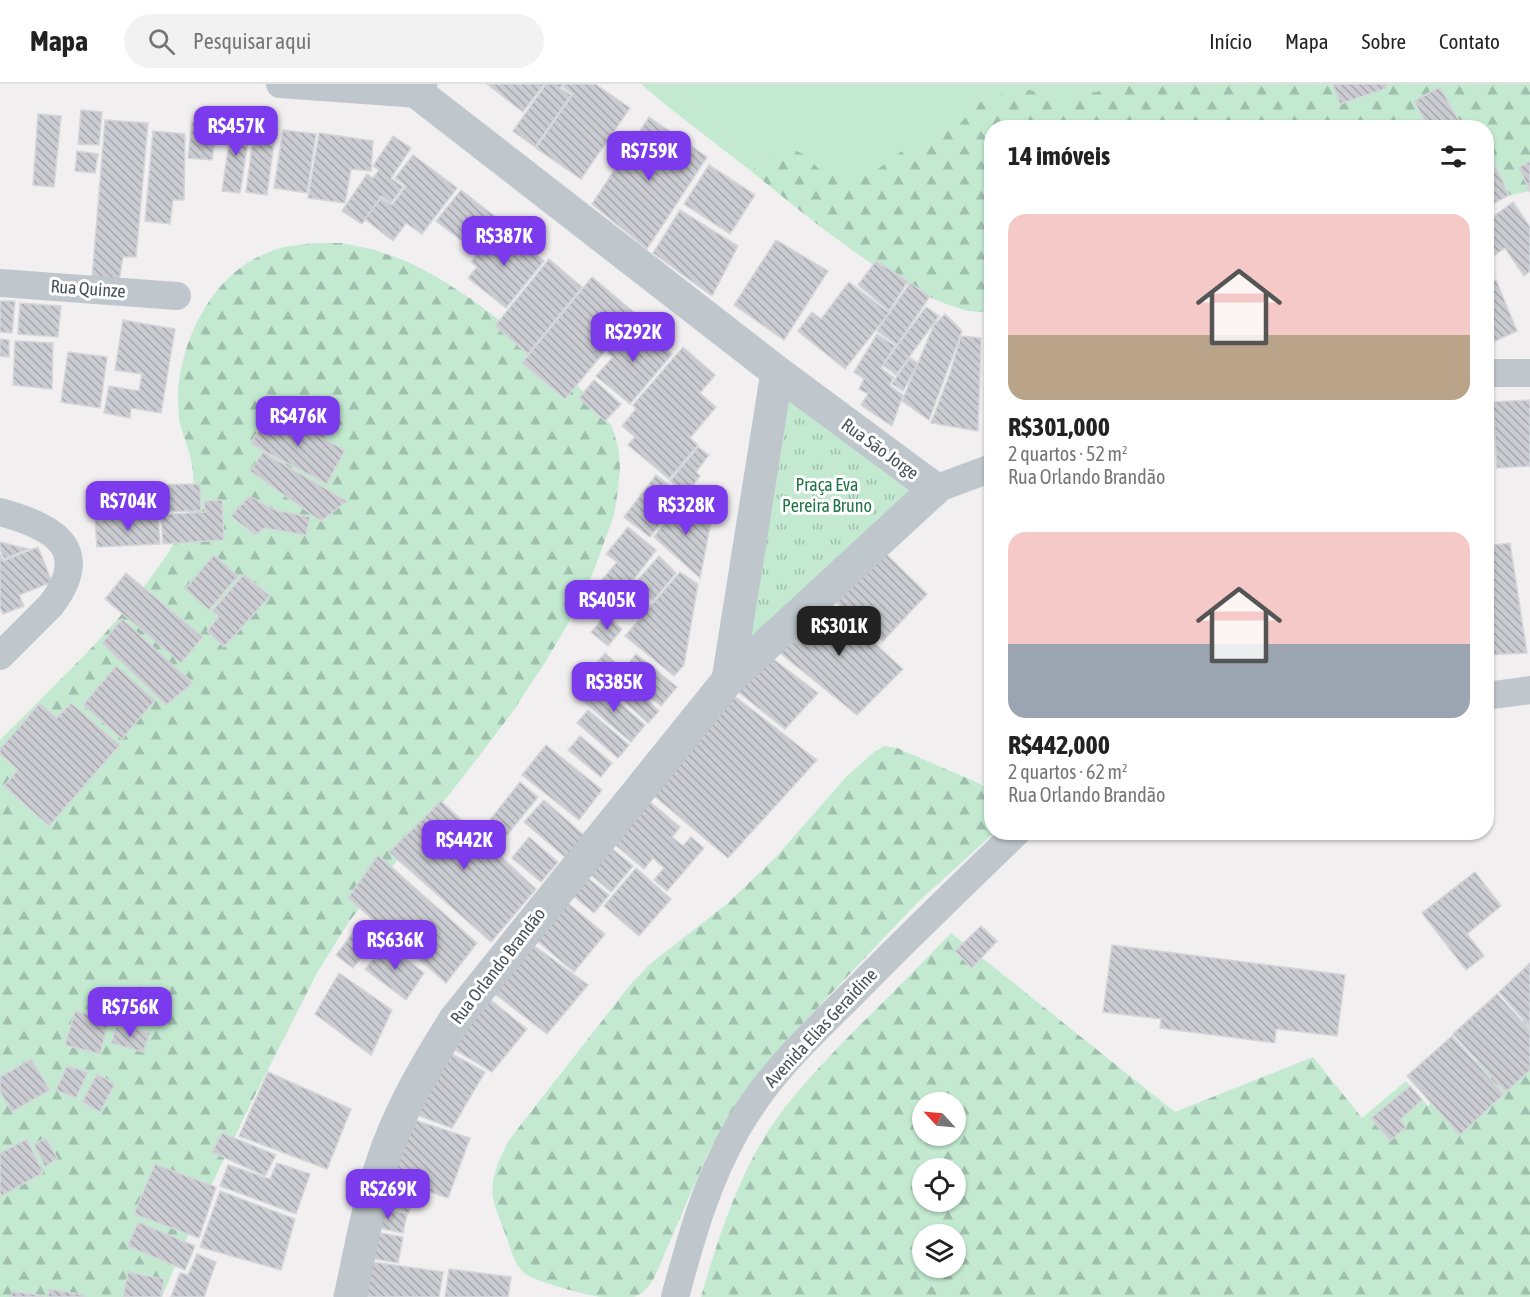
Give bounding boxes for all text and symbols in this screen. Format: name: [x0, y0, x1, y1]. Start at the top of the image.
search box: [124, 14, 544, 68]
text: Mapa: [30, 25, 88, 57]
icon: search: [145, 25, 178, 58]
text: Pesquisar aqui: [193, 28, 311, 54]
text: Início: [1209, 29, 1252, 53]
text: Mapa: [1285, 29, 1329, 53]
text: Sobre: [1362, 29, 1406, 53]
text: Contato: [1439, 29, 1500, 53]
pin: R$457K: [187, 106, 285, 157]
text: R$457K: [208, 114, 264, 137]
pin: R$759K: [600, 131, 698, 182]
text: R$759K: [621, 139, 677, 162]
icon: filters: [1437, 140, 1470, 173]
text: 14 imóveis: [1008, 141, 1110, 171]
pin: R$387K: [455, 216, 553, 267]
text: R$387K: [476, 224, 532, 247]
icon: home: [1185, 253, 1293, 361]
street label: Rua Quinze: [50, 275, 126, 302]
pin: R$292K: [584, 312, 682, 363]
text: R$292K: [605, 320, 661, 343]
pin: R$476K: [249, 396, 347, 447]
text: R$476K: [270, 404, 326, 427]
text: R$301,000: [1008, 412, 1110, 442]
street label: Rua São Jorge: [838, 414, 923, 484]
text: 2 quartos · 52 m²: [1008, 442, 1128, 465]
text: Rua Orlando Brandão: [1008, 465, 1165, 488]
park label: Praça Eva Pereira Bruno: [782, 474, 872, 516]
pin: R$704K: [79, 481, 177, 532]
pin: R$328K: [637, 485, 735, 536]
text: R$704K: [100, 489, 156, 512]
text: R$328K: [658, 493, 714, 516]
icon: home: [1185, 571, 1293, 679]
pin: R$405K: [558, 580, 656, 631]
text: R$405K: [579, 588, 635, 611]
pin: R$301K: [790, 606, 888, 657]
text: R$301K: [811, 614, 867, 637]
pin: R$385K: [565, 662, 663, 713]
text: R$385K: [586, 670, 642, 693]
text: R$442,000: [1008, 730, 1110, 760]
text: 2 quartos · 62 m²: [1008, 760, 1128, 783]
text: Rua Orlando Brandão: [1008, 783, 1165, 806]
pin: R$442K: [415, 820, 513, 871]
text: R$442K: [436, 828, 492, 851]
street label: Rua Orlando Brandão: [446, 903, 549, 1028]
pin: R$636K: [346, 920, 444, 971]
text: R$636K: [367, 928, 423, 951]
street label: Avenida Elias Geraidine: [760, 964, 881, 1091]
pin: R$756K: [81, 987, 179, 1038]
text: R$756K: [102, 995, 158, 1018]
north arrow: [912, 1092, 966, 1146]
map controls: [912, 1092, 966, 1278]
button: locate: [912, 1158, 966, 1212]
pin: R$269K: [339, 1169, 437, 1220]
text: R$269K: [360, 1177, 416, 1200]
button: layers: [912, 1224, 966, 1278]

